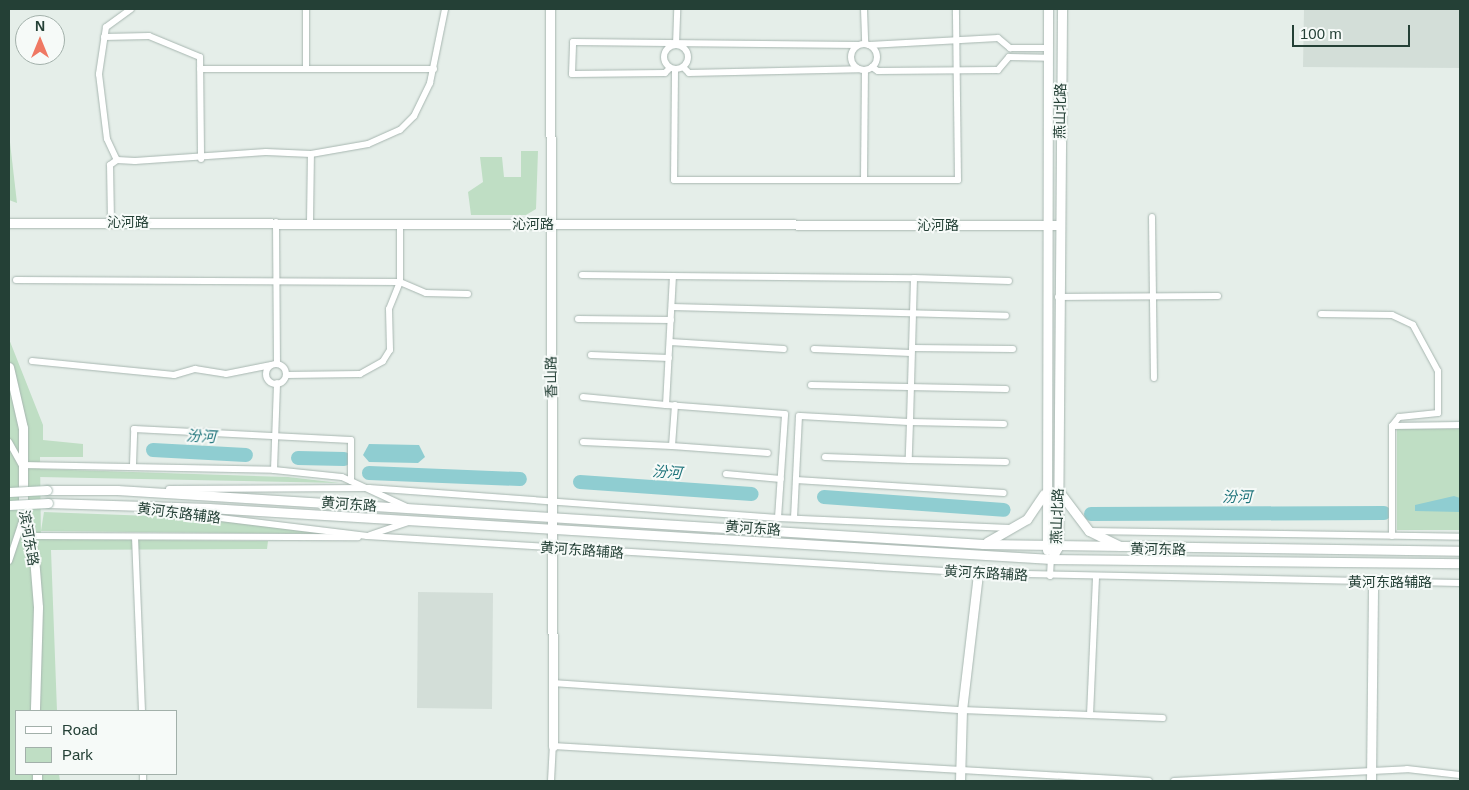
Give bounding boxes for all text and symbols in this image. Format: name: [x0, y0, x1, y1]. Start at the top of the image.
north arrow: [15, 15, 65, 65]
scale bar: [1294, 15, 1412, 47]
text: N: [35, 18, 45, 34]
text: 100 m: [1300, 25, 1342, 42]
street label: 燕山北路: [1051, 83, 1069, 139]
street label: 沁河路: [107, 214, 149, 230]
street label: 沁河路: [512, 216, 554, 232]
street label: 沁河路: [917, 217, 959, 233]
street label: 香山路: [542, 356, 560, 398]
water label: 汾河: [186, 426, 216, 446]
water label: 汾河: [651, 462, 683, 482]
street label: 燕山北路: [1048, 488, 1066, 544]
water label: 汾河: [1222, 488, 1252, 506]
street label: 黄河东路: [320, 494, 378, 514]
street label: 黄河东路辅路: [136, 500, 222, 526]
street label: 滨河东路: [16, 509, 42, 567]
street label: 黄河东路: [724, 518, 782, 538]
street label: 黄河东路辅路: [540, 539, 624, 561]
street label: 黄河东路: [1130, 540, 1186, 558]
street label: 黄河东路辅路: [944, 562, 1028, 584]
street label: 黄河东路辅路: [1348, 574, 1432, 590]
legend: [15, 710, 178, 775]
text: Road: [62, 721, 98, 738]
text: Park: [62, 746, 93, 763]

